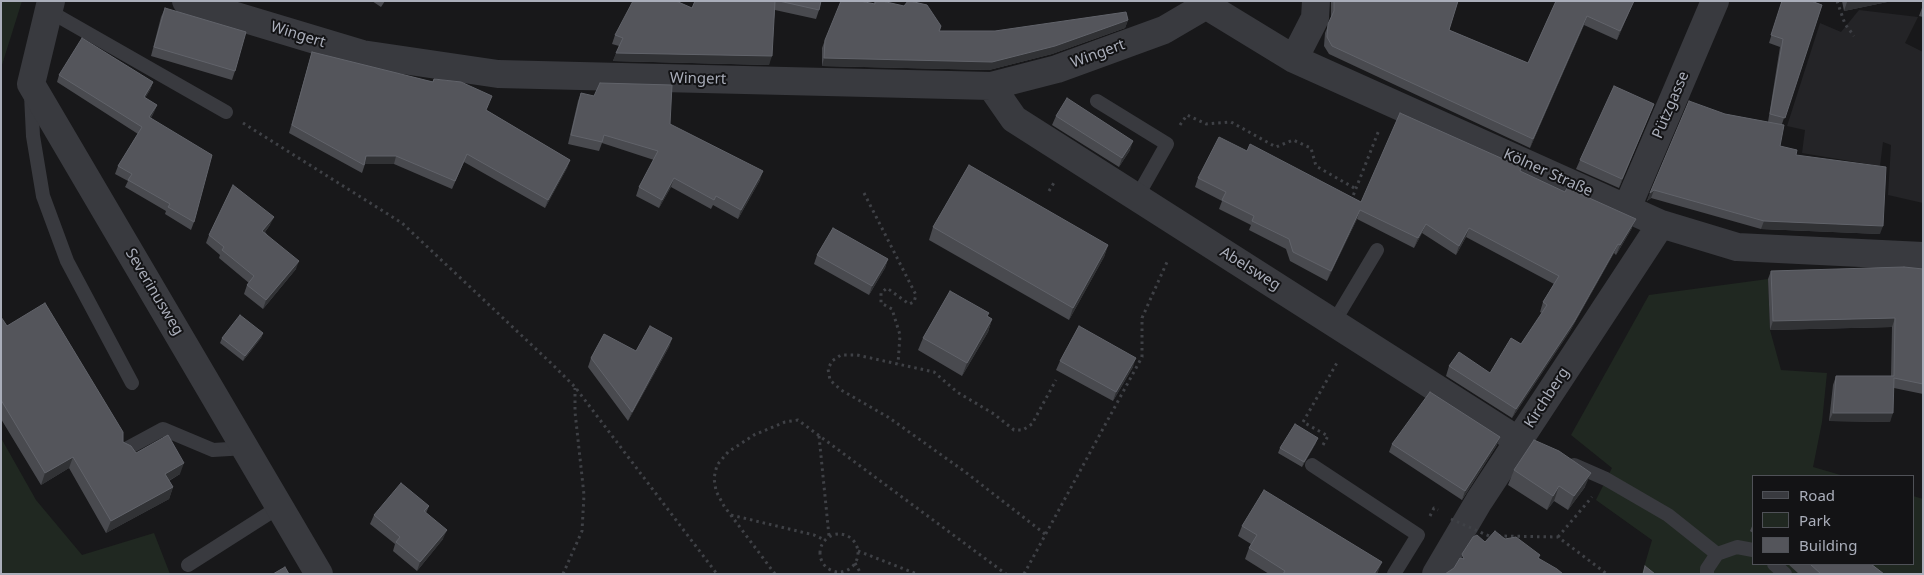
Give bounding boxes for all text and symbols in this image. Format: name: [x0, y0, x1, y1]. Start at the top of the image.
street label: Wingert: [268, 18, 328, 52]
street label: Wingert: [1068, 36, 1128, 72]
street label: Pützgasse: [1649, 69, 1693, 141]
street label: Wingert: [670, 70, 726, 88]
street label: Kölner Straße: [1501, 145, 1595, 201]
street label: Abelsweg: [1216, 243, 1284, 295]
street label: Severinusweg: [121, 245, 187, 339]
street label: Kirchberg: [1521, 364, 1573, 432]
legend: [1752, 475, 1914, 565]
text: Road: [1799, 485, 1835, 505]
text: Park: [1799, 510, 1831, 530]
text: Building: [1799, 535, 1857, 555]

